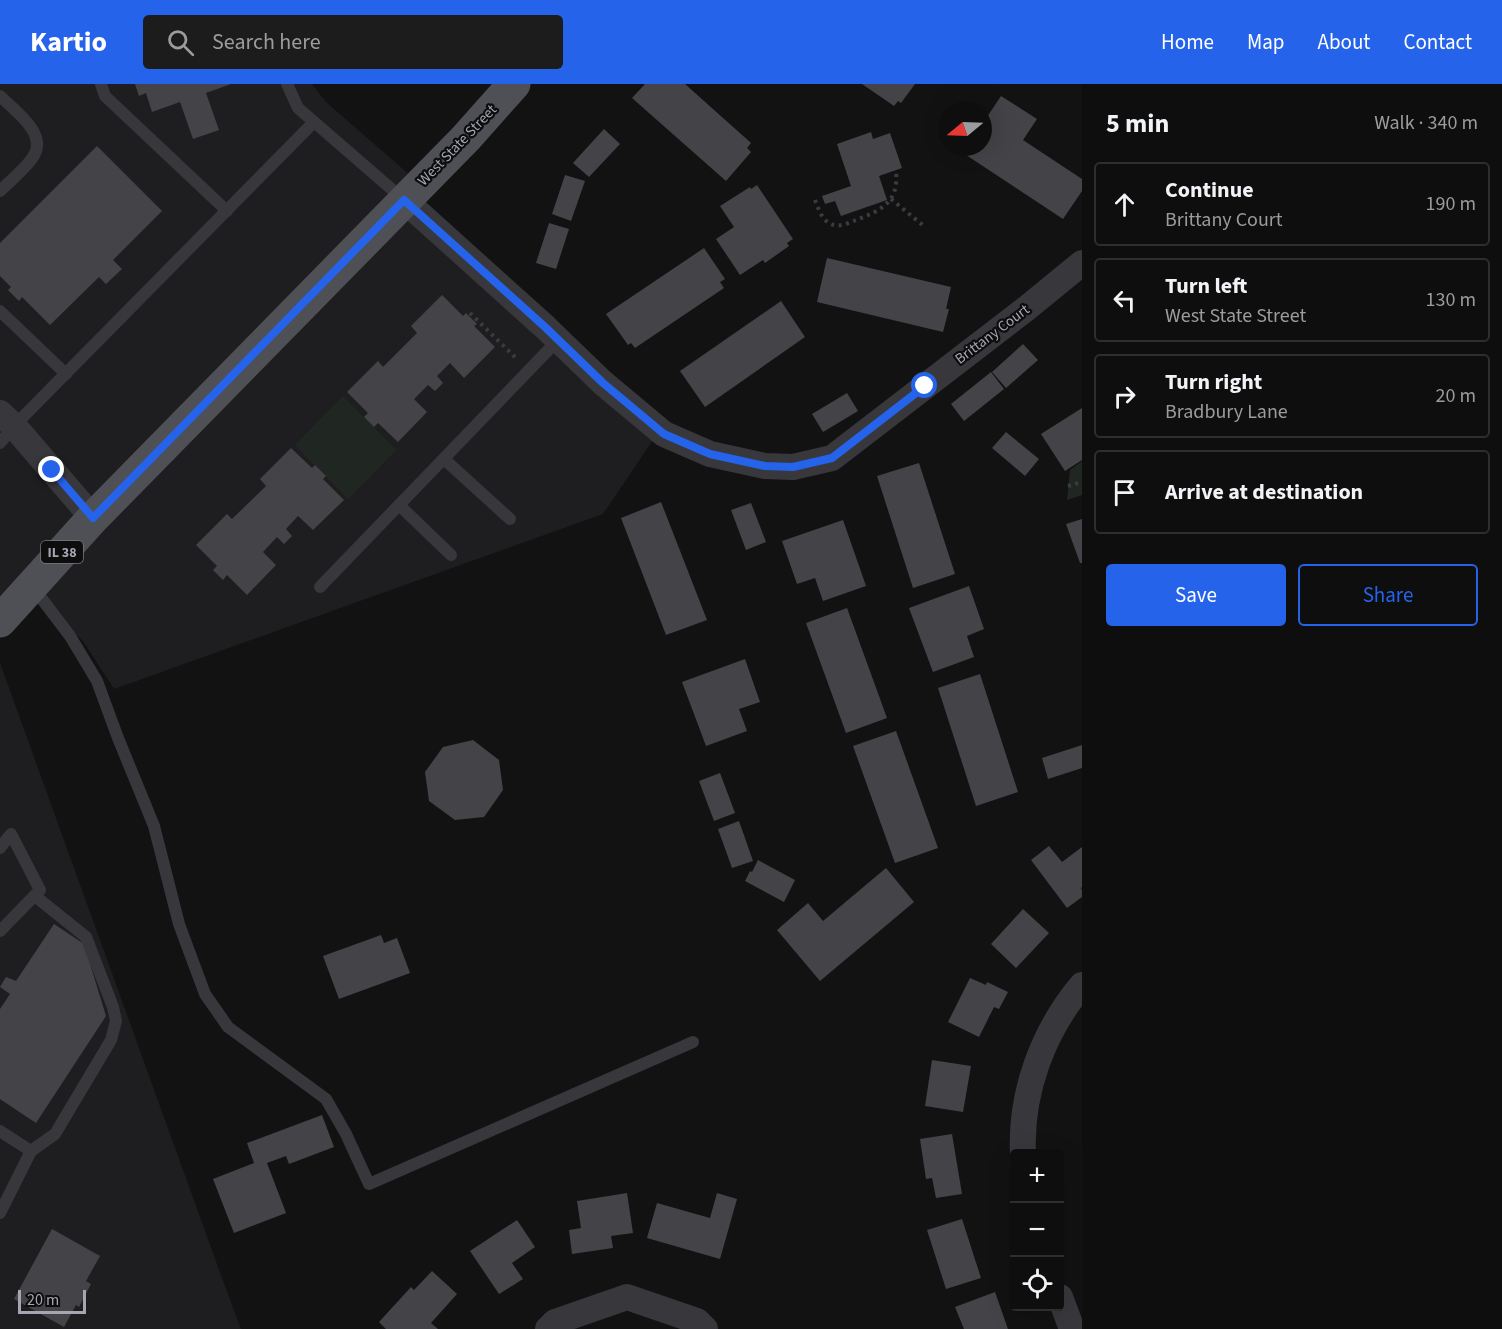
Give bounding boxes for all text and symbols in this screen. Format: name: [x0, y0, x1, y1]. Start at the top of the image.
search box: [143, 15, 563, 69]
text: Kartio: [30, 22, 107, 62]
icon: search: [164, 26, 197, 59]
text: Search here: [212, 26, 321, 58]
text: Home: [1161, 27, 1214, 57]
text: Map: [1247, 27, 1285, 57]
text: About: [1318, 27, 1370, 57]
text: Contact: [1403, 27, 1472, 57]
street label: West State Street: [413, 100, 502, 191]
north arrow: [938, 102, 992, 156]
text: 5 min: [1106, 105, 1169, 142]
text: Walk · 340 m: [1374, 109, 1478, 137]
text: Continue: [1165, 174, 1254, 206]
icon: ahead: [1108, 188, 1141, 221]
text: 190 m: [1426, 190, 1476, 218]
text: Brittany Court: [1165, 206, 1283, 234]
text: Turn left: [1165, 270, 1247, 302]
icon: left: [1108, 284, 1141, 317]
text: 130 m: [1426, 286, 1476, 314]
street label: Brittany Court: [951, 299, 1034, 369]
text: West State Street: [1165, 302, 1306, 330]
text: Turn right: [1165, 366, 1262, 398]
route start: [911, 372, 937, 398]
icon: right: [1108, 380, 1141, 413]
text: 20 m: [1436, 382, 1476, 410]
text: Bradbury Lane: [1165, 398, 1288, 426]
route end: [38, 456, 64, 482]
icon: arrive: [1108, 476, 1141, 509]
text: Arrive at destination: [1165, 476, 1363, 508]
road number: IL 38: [41, 541, 83, 563]
button: Save: [1106, 564, 1286, 626]
button: Share: [1298, 564, 1478, 626]
map controls: [1010, 1149, 1064, 1311]
button: +: [1010, 1149, 1064, 1203]
button: −: [1010, 1203, 1064, 1257]
button: locate: [1010, 1257, 1064, 1311]
scale bar: [18, 1287, 86, 1314]
text: 20 m: [27, 1289, 59, 1311]

